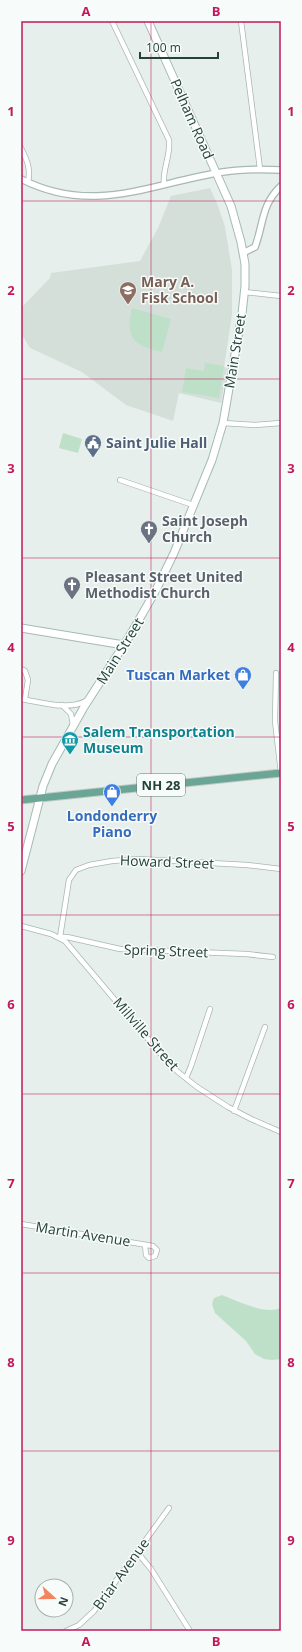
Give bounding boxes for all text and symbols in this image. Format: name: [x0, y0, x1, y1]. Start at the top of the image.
text: A: [82, 2, 91, 20]
text: B: [212, 2, 221, 20]
scale bar: [140, 34, 218, 60]
text: 100 m: [146, 39, 181, 56]
street label: Pelham Road: [166, 76, 219, 162]
text: 1: [7, 102, 15, 120]
text: 1: [287, 102, 295, 120]
place label: Mary A. Fisk School: [141, 272, 218, 307]
school or university icon: Mary A. Fisk School: [118, 280, 138, 305]
text: 2: [7, 281, 15, 299]
text: 2: [287, 281, 295, 299]
street label: Main Street: [219, 312, 250, 390]
public building icon: Saint Julie Hall: [83, 433, 103, 458]
place label: Saint Julie Hall: [106, 433, 207, 452]
text: 3: [7, 459, 15, 477]
text: 3: [287, 459, 295, 477]
place label: Saint Joseph Church: [162, 511, 248, 546]
church icon: Saint Joseph Church: [139, 519, 159, 544]
place label: Pleasant Street United Methodist Church: [85, 567, 243, 602]
church icon: Pleasant Street United Methodist Church: [62, 575, 82, 600]
street label: Main Street: [92, 614, 148, 688]
text: 4: [7, 638, 15, 656]
text: 4: [287, 638, 295, 656]
place label: Tuscan Market: [126, 665, 230, 684]
shop icon: Tuscan Market: [233, 665, 253, 690]
place label: Salem Transportation Museum: [83, 722, 235, 757]
museum icon: Salem Transportation Museum: [60, 730, 80, 755]
road number: NH 28: [137, 774, 185, 796]
shop icon: Londonderry Piano: [102, 782, 122, 807]
place label: Londonderry Piano: [67, 806, 157, 841]
text: 5: [7, 817, 15, 835]
text: 5: [287, 817, 295, 835]
street label: Howard Street: [120, 850, 215, 873]
street label: Spring Street: [123, 940, 209, 961]
street label: Millville Street: [109, 993, 184, 1074]
text: 6: [7, 995, 15, 1013]
text: 6: [287, 995, 295, 1013]
text: 7: [7, 1174, 15, 1192]
text: 7: [287, 1174, 295, 1192]
street label: Martin Avenue: [34, 1217, 132, 1250]
text: 8: [7, 1353, 15, 1371]
text: 8: [287, 1353, 295, 1371]
text: 9: [7, 1531, 15, 1549]
text: 9: [287, 1531, 295, 1549]
street label: Briar Avenue: [88, 1534, 153, 1613]
north arrow: [34, 1578, 74, 1618]
text: N: [55, 1595, 72, 1609]
text: A: [82, 1632, 91, 1650]
text: B: [212, 1632, 221, 1650]

